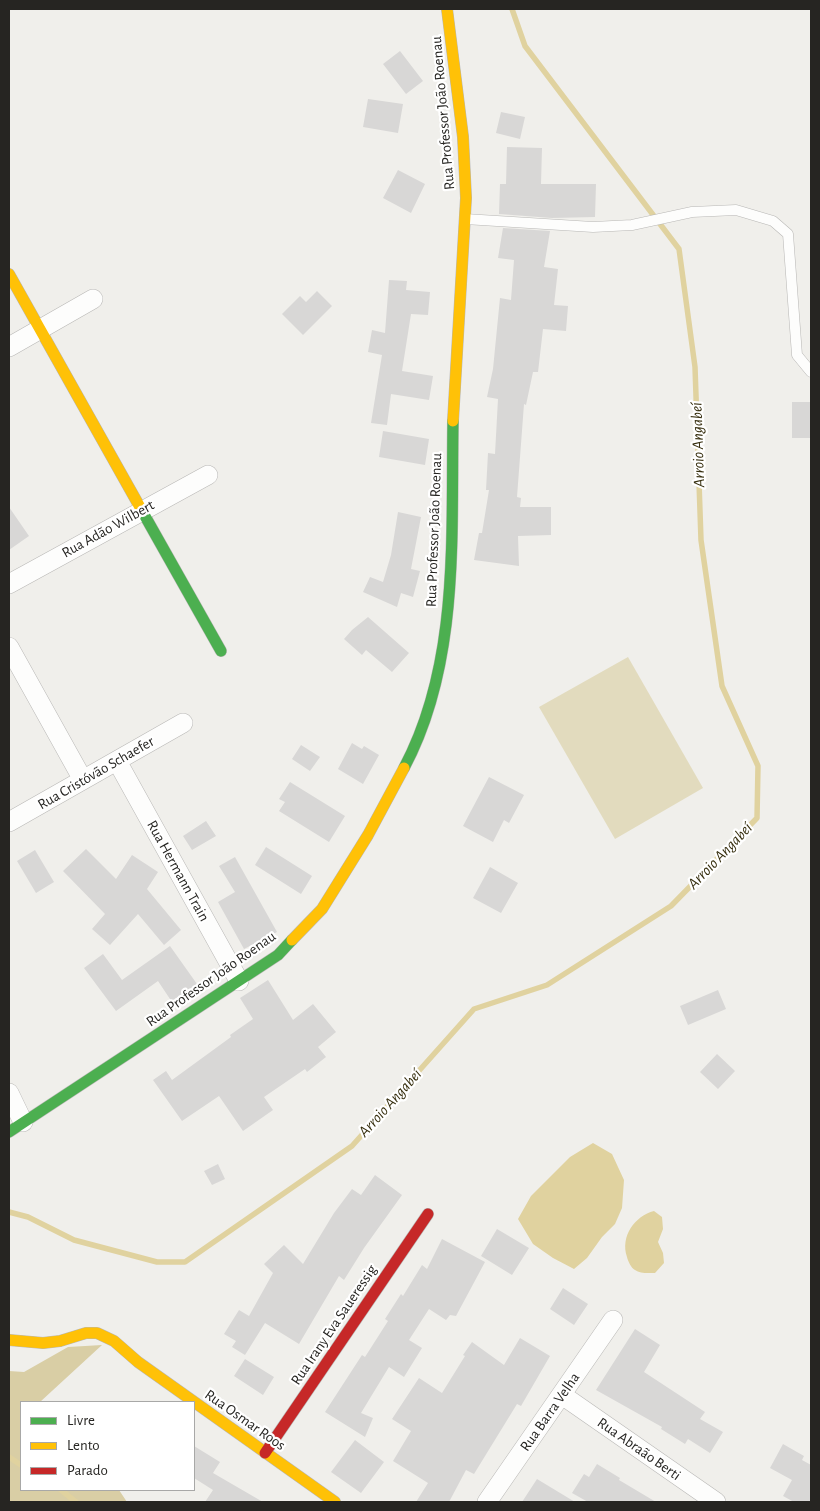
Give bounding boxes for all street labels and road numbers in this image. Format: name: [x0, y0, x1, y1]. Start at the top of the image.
street label: Rua Professor João Roenau: [427, 35, 459, 191]
street label: Rua Professor João Roenau: [422, 453, 446, 607]
street label: Rua Adão Wilbert: [59, 496, 157, 562]
street label: Rua Cristóvão Schaefer: [35, 732, 157, 814]
street label: Rua Hermann Train: [143, 817, 213, 925]
street label: Rua Professor João Roenau: [143, 927, 279, 1031]
street label: Rua Irany Eva Saueressig: [287, 1261, 381, 1389]
street label: Rua Barra Velha: [516, 1369, 584, 1455]
street label: Rua Osmar Roos: [201, 1386, 289, 1454]
street label: Rua Abraão Berti: [594, 1414, 684, 1484]

